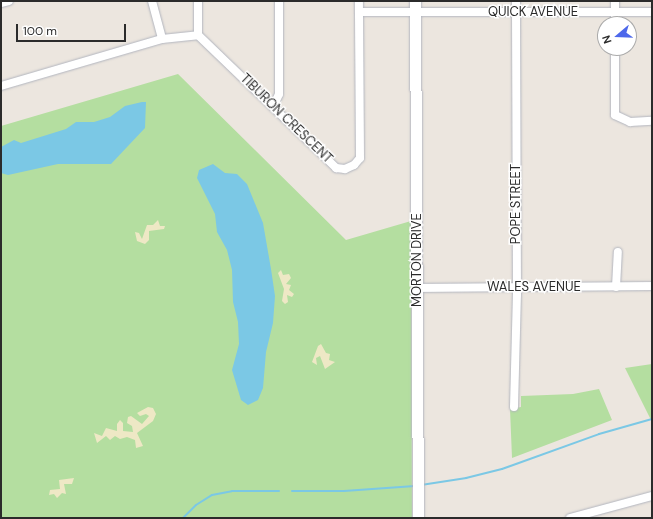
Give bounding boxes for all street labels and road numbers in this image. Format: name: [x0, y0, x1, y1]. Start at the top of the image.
street label: QUICK AVENUE: [488, 4, 578, 20]
street label: TIBURON CRESCENT: [237, 71, 335, 167]
street label: POPE STREET: [508, 164, 524, 244]
street label: MORTON DRIVE: [409, 213, 425, 307]
street label: WALES AVENUE: [487, 279, 581, 295]

